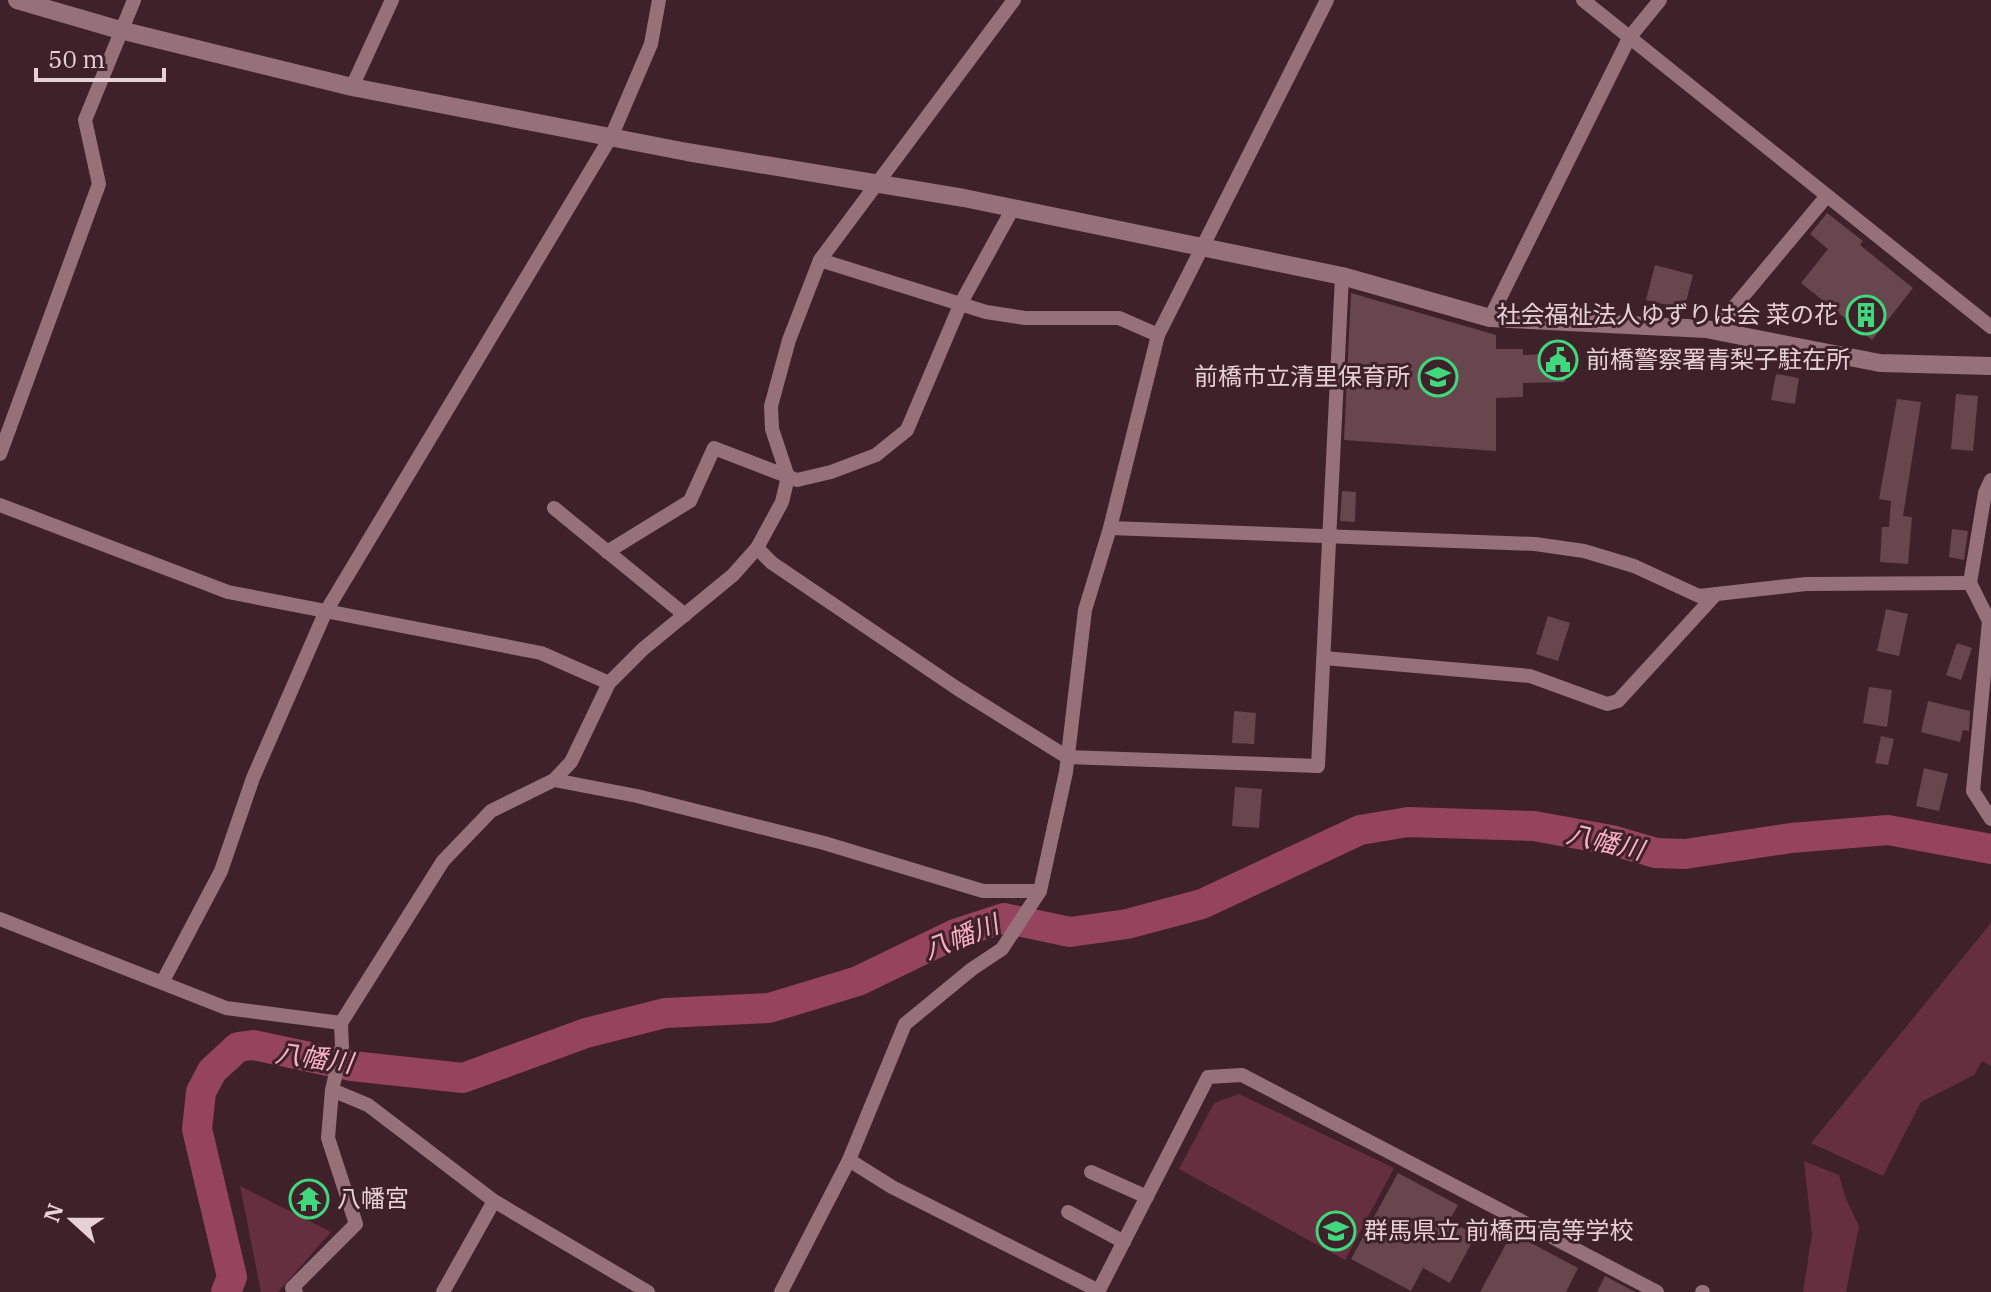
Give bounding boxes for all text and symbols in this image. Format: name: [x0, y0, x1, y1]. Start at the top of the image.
scale bar: [36, 32, 164, 82]
text: 50 m: [48, 43, 105, 75]
building icon: 社会福祉法人ゆずりは会 菜の花: [1845, 294, 1887, 336]
place label: 社会福祉法人ゆずりは会 菜の花: [1496, 298, 1838, 330]
public building icon: 前橋警察署青梨子駐在所: [1537, 339, 1579, 381]
place label: 前橋警察署青梨子駐在所: [1586, 343, 1850, 375]
school or university icon: 前橋市立清里保育所: [1417, 356, 1459, 398]
place label: 前橋市立清里保育所: [1194, 360, 1410, 392]
water label: 八幡川: [1563, 816, 1650, 867]
water label: 八幡川: [918, 905, 1006, 966]
water label: 八幡川: [273, 1035, 358, 1080]
temple icon: 八幡宮: [288, 1178, 330, 1220]
north arrow: [32, 1180, 112, 1260]
place label: 八幡宮: [337, 1182, 409, 1214]
text: N: [36, 1199, 70, 1226]
school or university icon: 群馬県立 前橋西高等学校: [1315, 1210, 1357, 1252]
place label: 群馬県立 前橋西高等学校: [1364, 1214, 1634, 1246]

